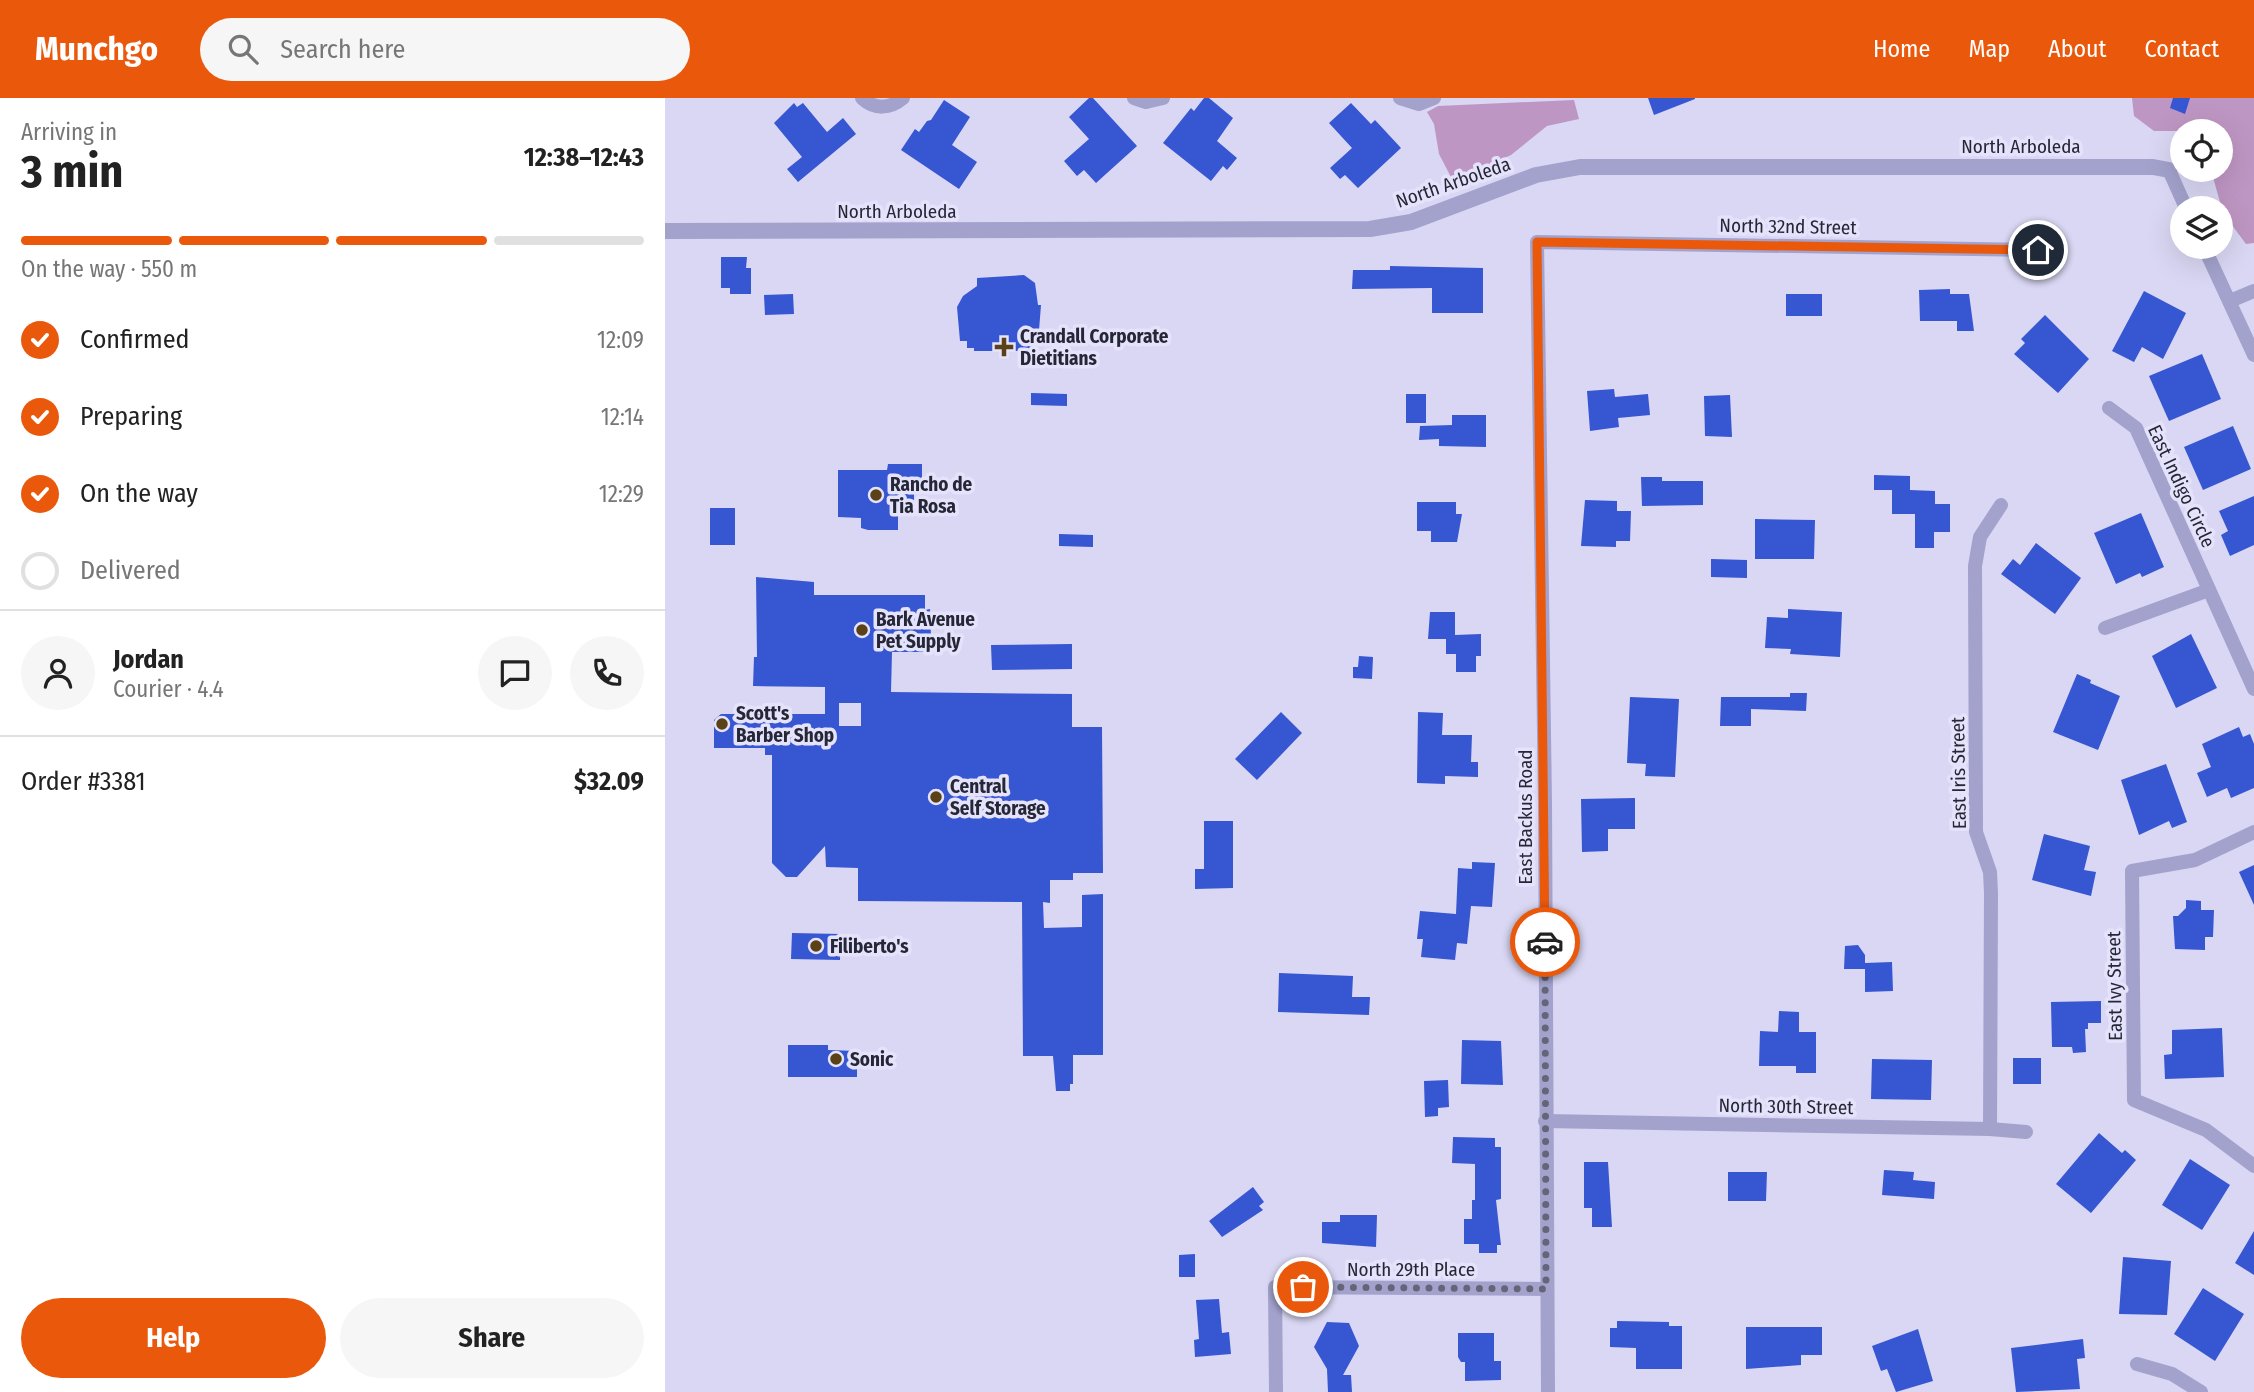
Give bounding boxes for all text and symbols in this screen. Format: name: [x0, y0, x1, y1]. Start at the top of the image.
search box: [200, 18, 690, 81]
text: Munchgo: [35, 29, 158, 69]
icon: search: [224, 30, 262, 68]
text: Search here: [280, 34, 405, 65]
text: Home: [1873, 35, 1930, 63]
text: Map: [1968, 35, 2010, 63]
text: About: [2048, 35, 2106, 63]
text: Contact: [2144, 35, 2219, 63]
text: Arriving in: [21, 118, 117, 146]
map controls: [2170, 119, 2233, 259]
button: locate: [2170, 119, 2233, 182]
street label: North Arboleda: [1961, 135, 2081, 158]
text: 12:38–12:43: [524, 142, 644, 173]
text: 3 min: [21, 144, 123, 199]
street label: North Arboleda: [1393, 152, 1513, 213]
button: layers: [2170, 196, 2233, 259]
street label: North Arboleda: [837, 200, 957, 223]
street label: North 32nd Street: [1719, 214, 1857, 239]
pin: [2008, 220, 2068, 280]
icon: home: [2019, 231, 2057, 269]
text: On the way · 550 m: [21, 255, 197, 283]
icon: check: [21, 321, 59, 359]
text: Confirmed: [80, 324, 190, 355]
place label: Crandall Corporate Dietitians: [1020, 325, 1169, 370]
text: 12:09: [597, 326, 644, 354]
marker: Crandall Corporate Dietitians: [994, 337, 1014, 357]
icon: check: [21, 398, 59, 436]
text: Preparing: [80, 401, 182, 432]
text: 12:14: [601, 403, 644, 431]
street label: East Indigo Circle: [2143, 421, 2220, 551]
place label: Rancho de Tia Rosa: [890, 473, 973, 518]
icon: check: [21, 475, 59, 513]
text: On the way: [80, 478, 198, 509]
text: 12:29: [599, 480, 644, 508]
marker: Rancho de Tia Rosa: [868, 487, 884, 503]
text: Delivered: [80, 555, 181, 586]
place label: Bark Avenue Pet Supply: [876, 608, 975, 653]
marker: Bark Avenue Pet Supply: [854, 622, 870, 638]
button: person: [21, 636, 95, 710]
button: chat: [478, 636, 552, 710]
button: phone: [570, 636, 644, 710]
text: Jordan: [113, 644, 184, 675]
text: Courier · 4.4: [113, 675, 224, 703]
place label: Scott's Barber Shop: [736, 702, 834, 747]
marker: Scott's Barber Shop: [714, 716, 730, 732]
street label: East Iris Street: [1946, 716, 1971, 829]
street label: East Backus Road: [1514, 749, 1537, 885]
text: Order #3381: [21, 766, 146, 797]
text: $32.09: [574, 766, 644, 797]
place label: Central Self Storage: [950, 775, 1046, 820]
marker: Central Self Storage: [928, 789, 944, 805]
courier: [1510, 907, 1580, 977]
icon: car: [1526, 923, 1564, 961]
street label: East Ivy Street: [2102, 930, 2127, 1041]
place label: Filiberto's: [830, 935, 909, 958]
marker: Filiberto's: [808, 938, 824, 954]
place label: Sonic: [850, 1048, 894, 1071]
marker: Sonic: [828, 1051, 844, 1067]
street label: North 30th Street: [1718, 1094, 1854, 1119]
pin: [1273, 1257, 1333, 1317]
street label: North 29th Place: [1347, 1258, 1475, 1281]
icon: bag: [1284, 1268, 1322, 1306]
button: Help: [21, 1298, 326, 1378]
button: Share: [340, 1298, 644, 1378]

